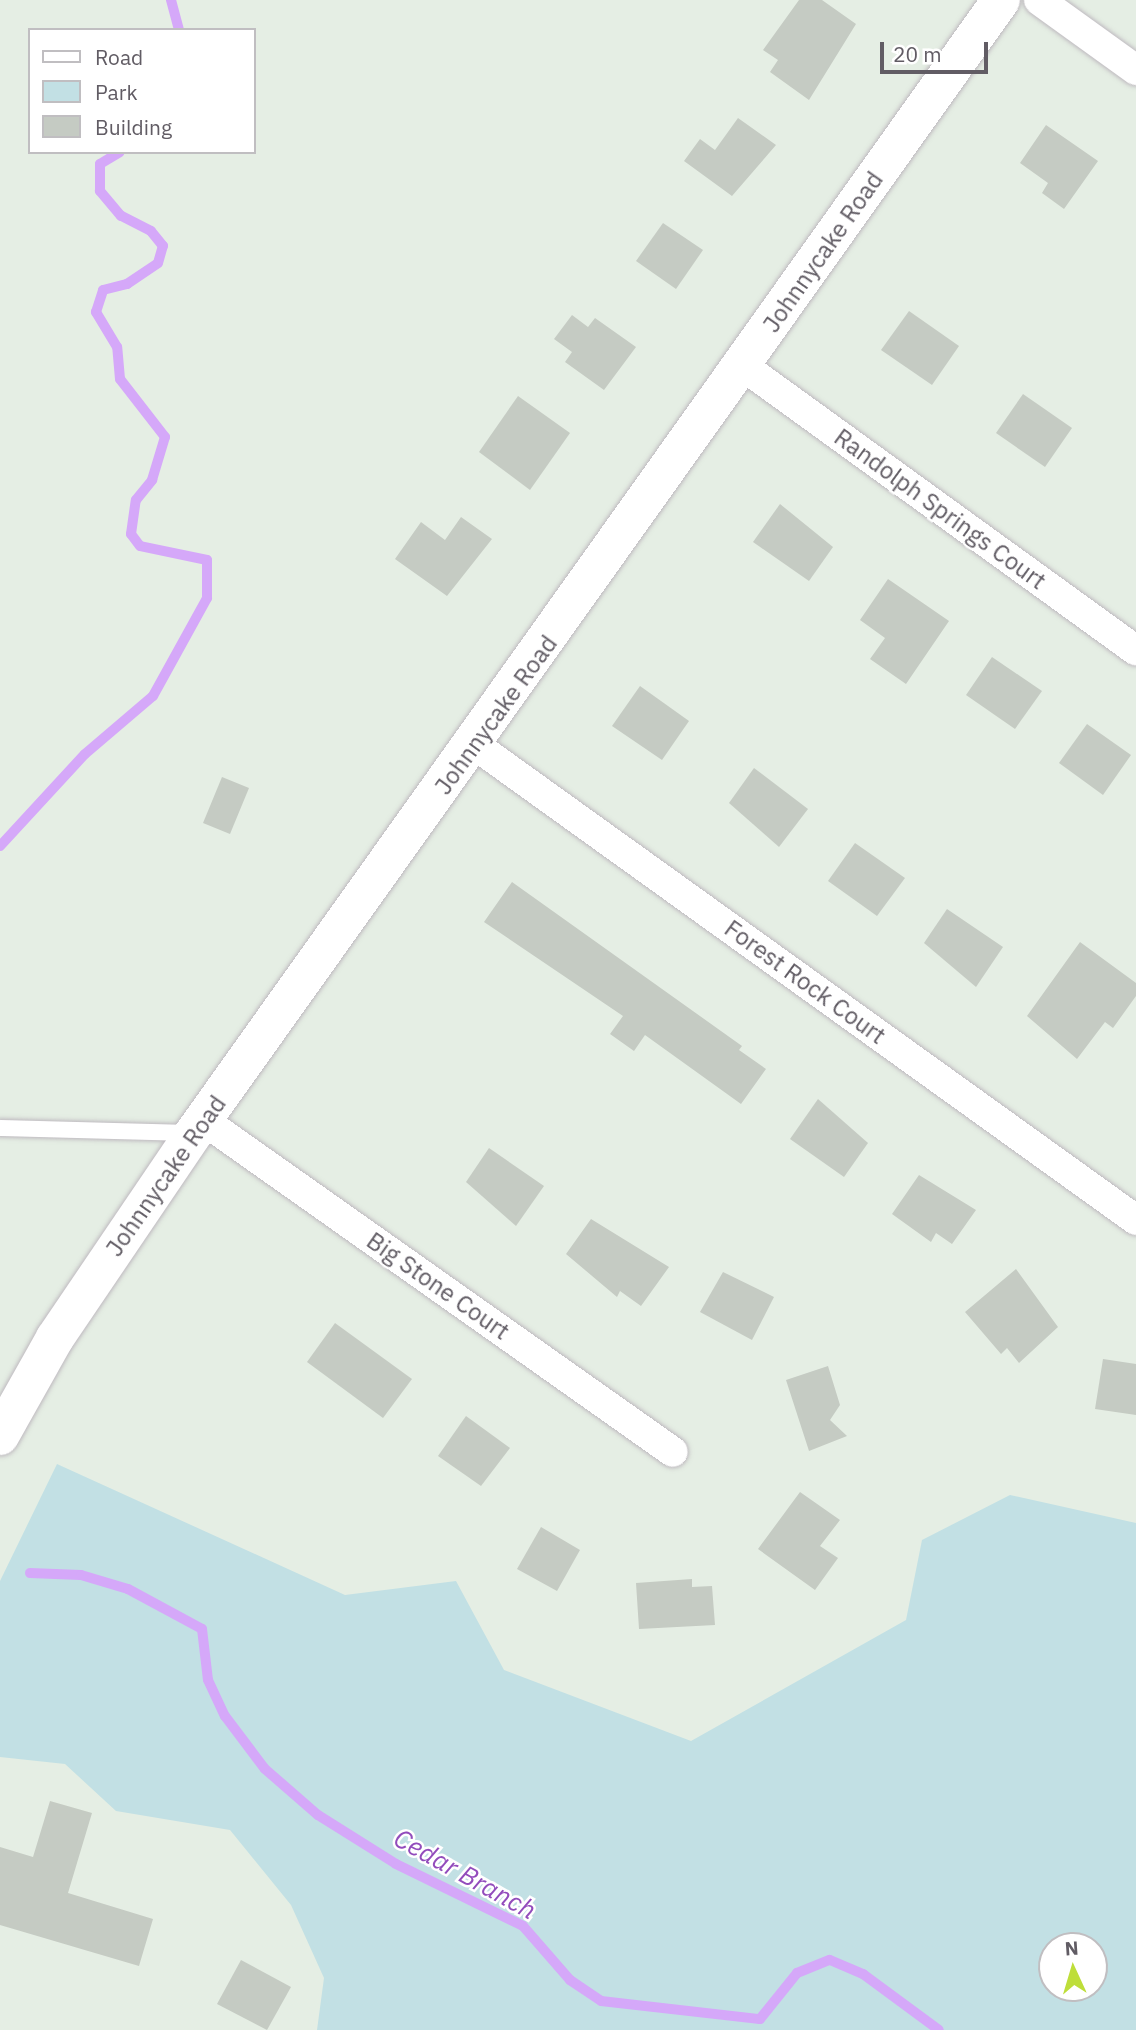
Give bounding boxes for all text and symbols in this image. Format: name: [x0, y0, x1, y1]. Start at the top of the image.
legend: [28, 28, 256, 154]
scale bar: [884, 28, 992, 72]
text: 20 m: [893, 40, 942, 68]
text: Road: [95, 43, 143, 71]
text: Park: [95, 78, 138, 106]
text: Building: [95, 113, 172, 141]
street label: Johnnycake Road: [757, 166, 889, 338]
street label: Randolph Springs Court: [829, 423, 1051, 595]
street label: Johnnycake Road: [429, 630, 563, 800]
street label: Forest Rock Court: [719, 914, 891, 1050]
street label: Johnnycake Road: [100, 1090, 232, 1262]
street label: Big Stone Court: [361, 1226, 515, 1346]
water label: Cedar Branch: [389, 1822, 541, 1926]
north arrow: [1038, 1932, 1108, 2002]
text: N: [1064, 1936, 1079, 1960]

